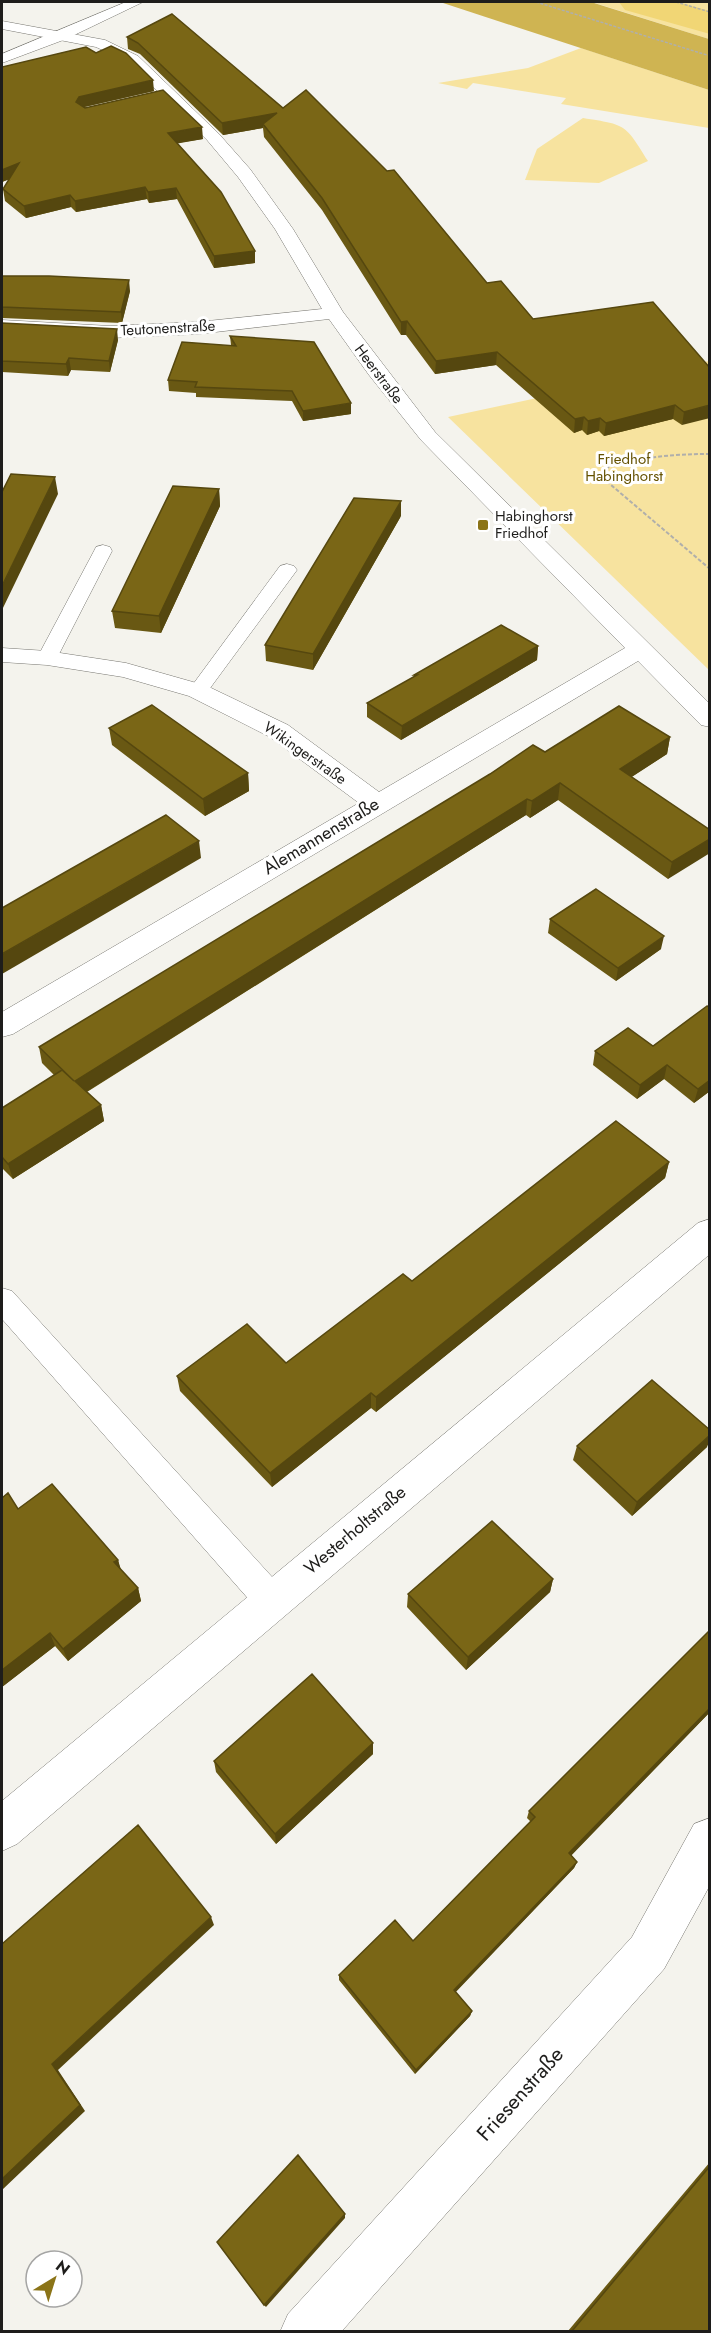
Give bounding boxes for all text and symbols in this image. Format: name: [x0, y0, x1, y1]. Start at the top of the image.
street label: Teutonenstraße: [120, 315, 216, 341]
street label: Heerstraße: [349, 340, 409, 409]
park label: Friedhof Habinghorst: [585, 448, 663, 487]
place label: Habinghorst Friedhof: [495, 505, 573, 544]
marker: Habinghorst Friedhof: [476, 518, 490, 532]
street label: Wikingerstraße: [259, 716, 351, 790]
street label: Alemannenstraße: [258, 791, 384, 881]
street label: Westerholtstraße: [298, 1479, 412, 1581]
street label: Friesenstraße: [470, 2040, 571, 2148]
north arrow: [24, 2249, 84, 2309]
text: N: [51, 2255, 75, 2281]

